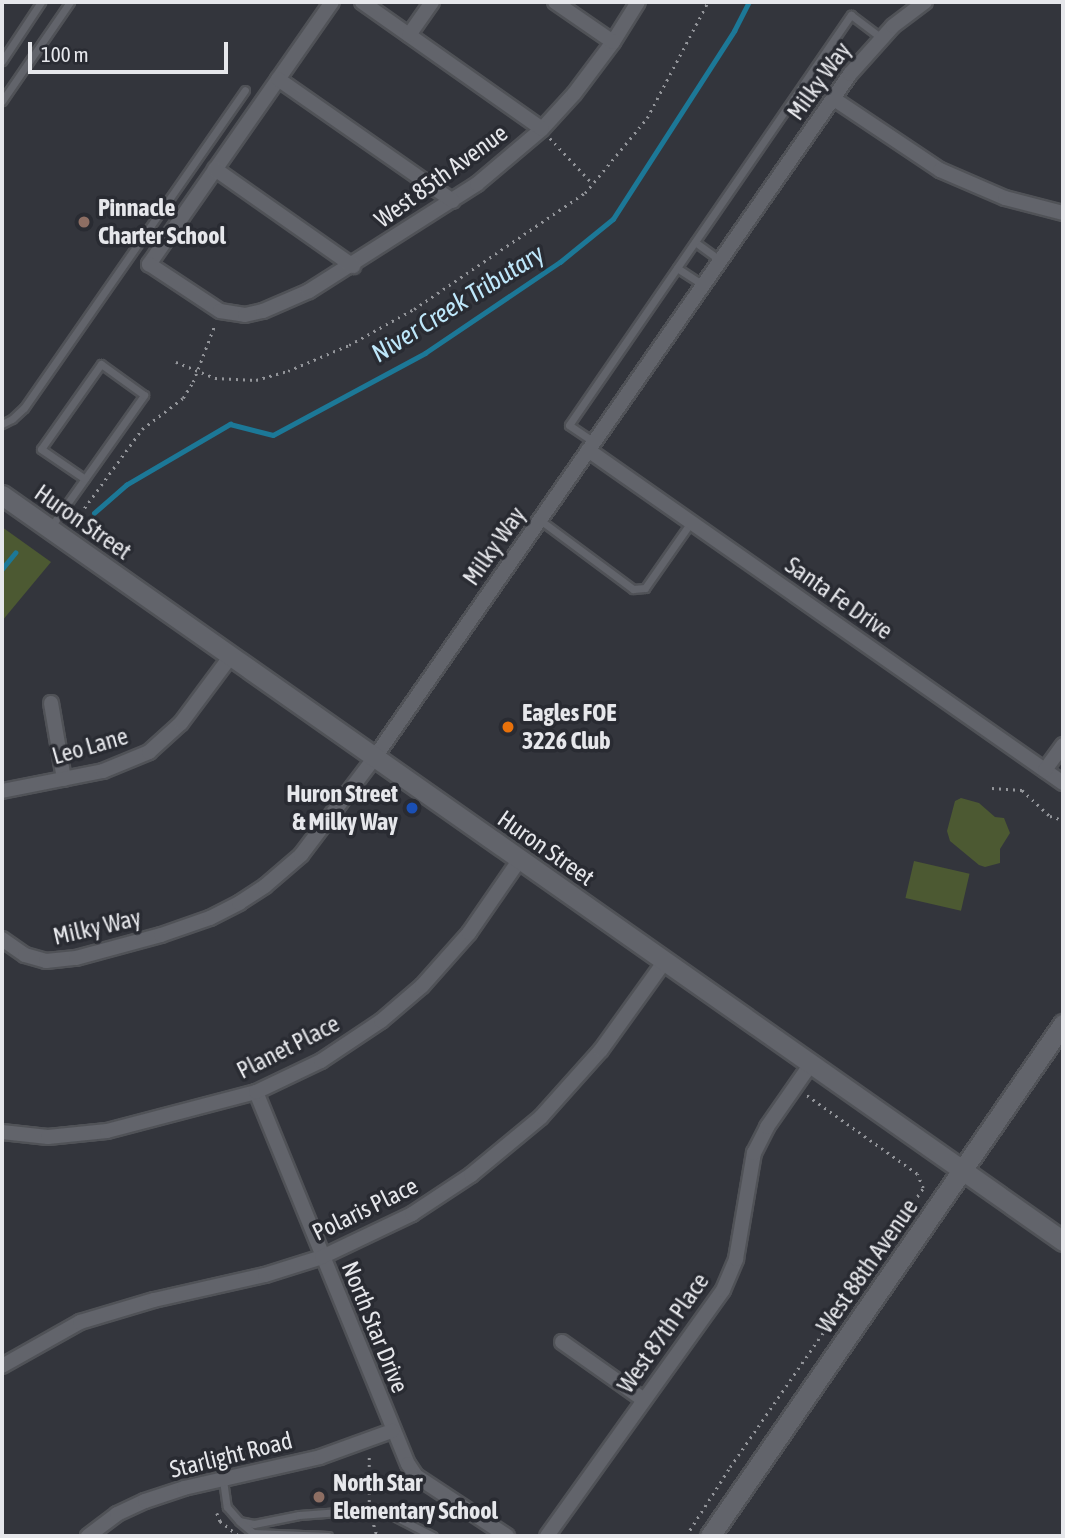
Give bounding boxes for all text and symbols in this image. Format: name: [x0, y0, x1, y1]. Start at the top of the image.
scale bar: [32, 28, 231, 72]
street label: Milky Way: [781, 36, 857, 126]
text: 100 m: [41, 42, 89, 66]
street label: West 85th Avenue: [369, 118, 513, 234]
place label: Pinnacle Charter School: [98, 194, 226, 250]
marker: Pinnacle Charter School: [76, 214, 92, 230]
water label: Niver Creek Tributary: [366, 238, 550, 370]
street label: Huron Street: [29, 478, 137, 566]
street label: Milky Way: [457, 501, 531, 591]
street label: Santa Fe Drive: [780, 551, 898, 645]
place label: Eagles FOE 3226 Club: [522, 699, 616, 755]
marker: Eagles FOE 3226 Club: [500, 719, 516, 735]
street label: Leo Lane: [49, 721, 131, 771]
place label: Huron Street & Milky Way: [287, 780, 398, 836]
marker: Huron Street & Milky Way: [404, 800, 420, 816]
street label: Huron Street: [492, 804, 600, 892]
street label: Milky Way: [50, 903, 144, 951]
street label: Planet Place: [232, 1009, 344, 1085]
street label: Polaris Place: [308, 1171, 422, 1247]
street label: West 88th Avenue: [810, 1193, 924, 1339]
street label: North Star Drive: [336, 1257, 414, 1397]
street label: West 87th Place: [611, 1268, 715, 1398]
street label: Starlight Road: [167, 1426, 295, 1484]
place label: North Star Elementary School: [333, 1469, 498, 1525]
marker: North Star Elementary School: [311, 1489, 327, 1505]

